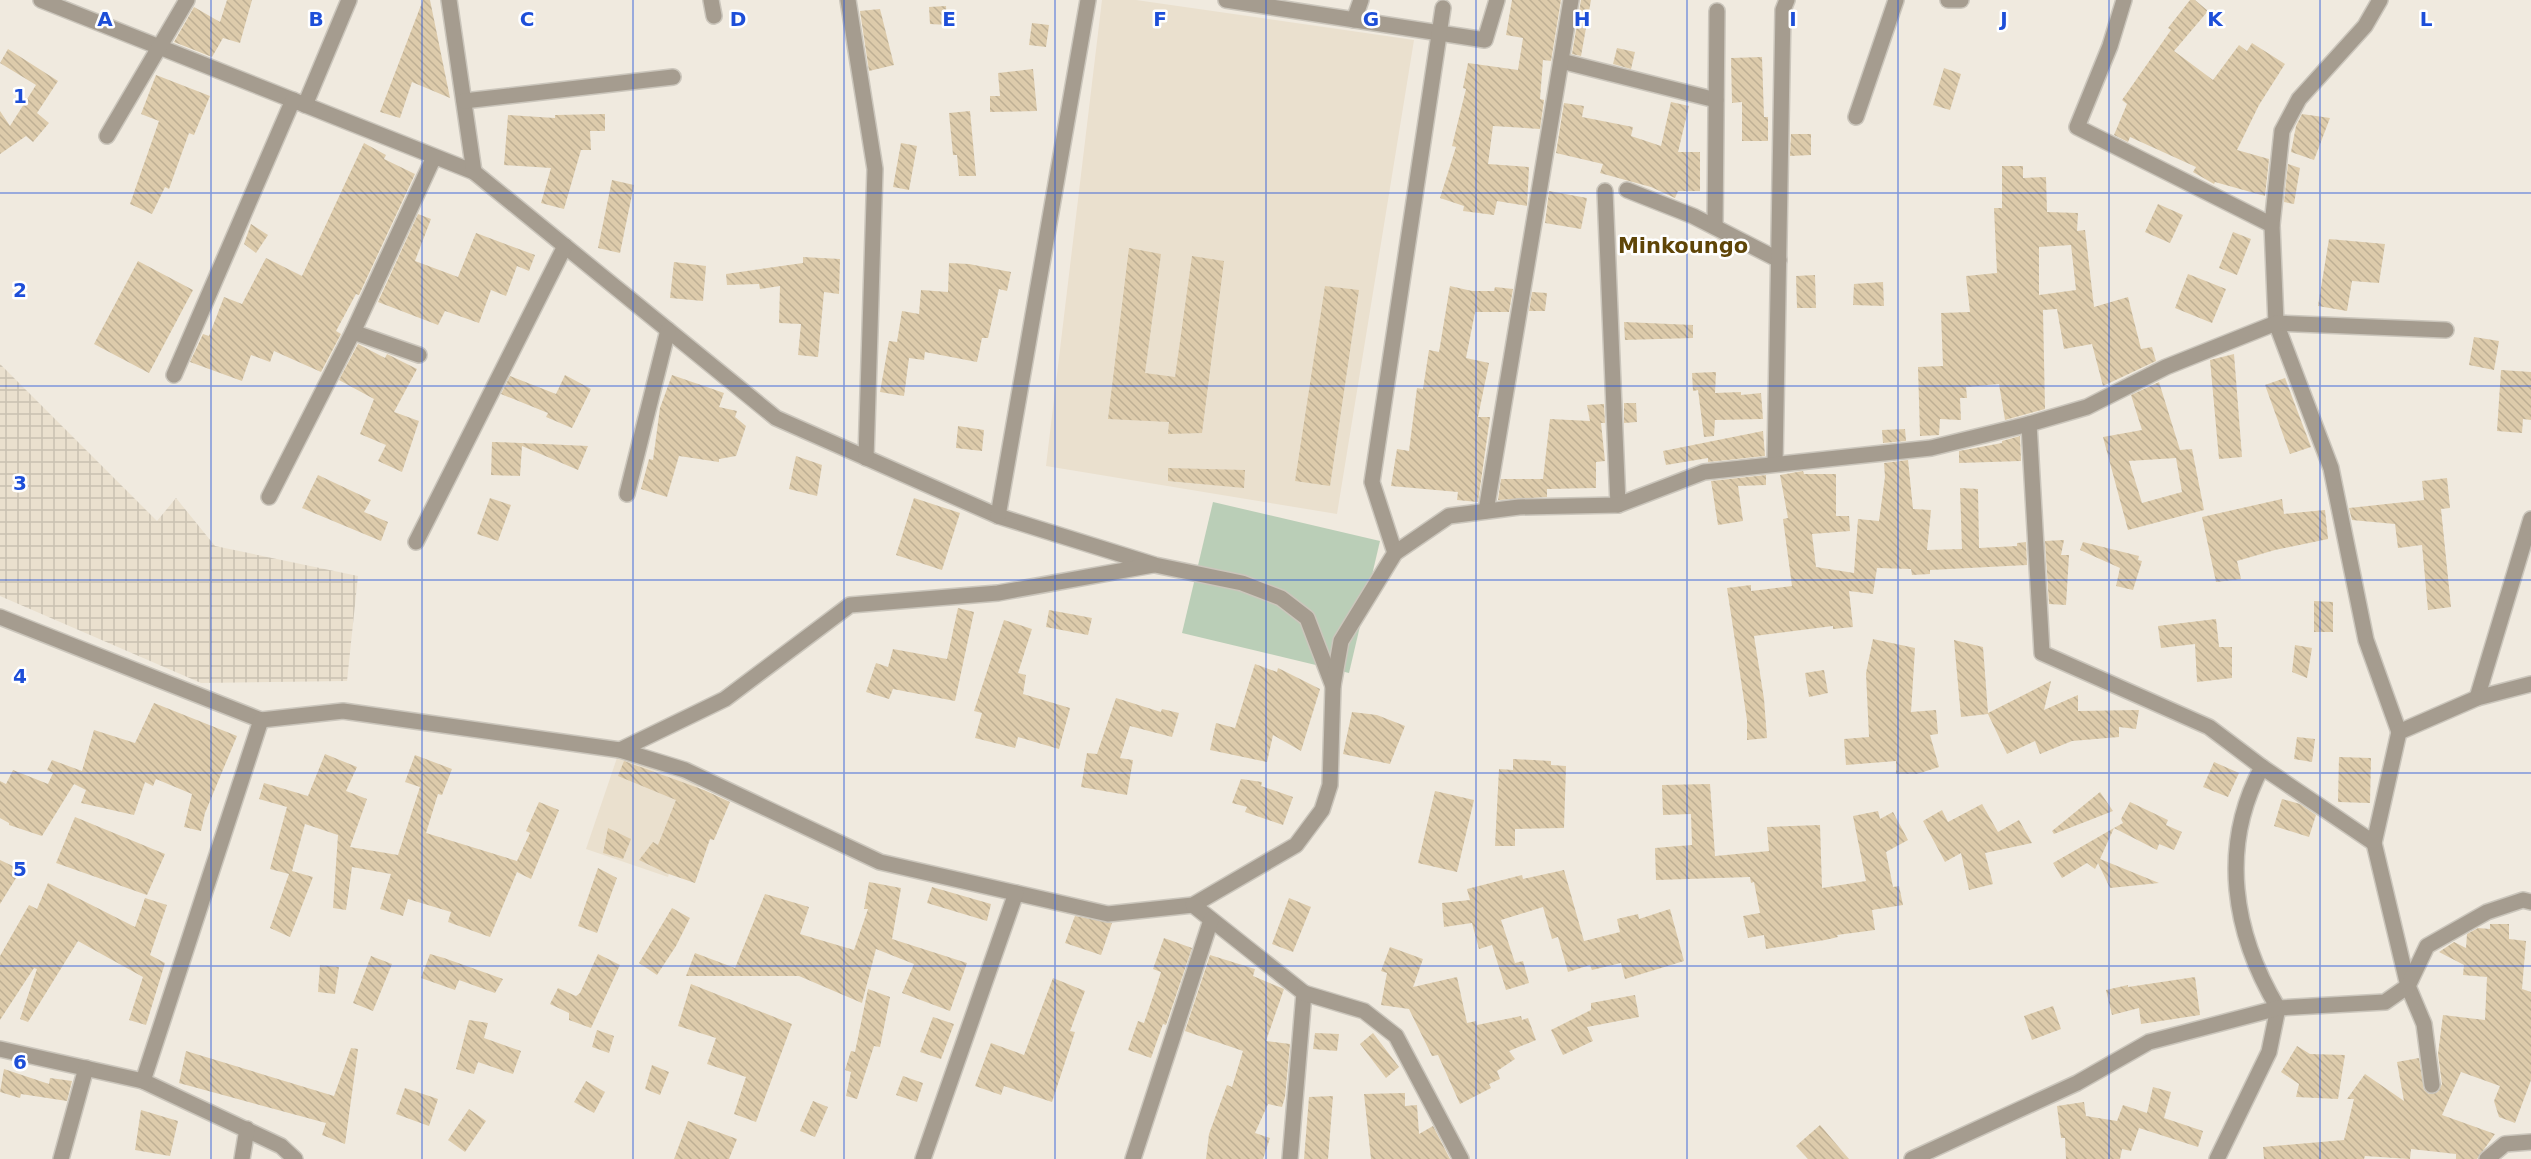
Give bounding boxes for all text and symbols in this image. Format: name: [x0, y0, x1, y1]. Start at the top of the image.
text: A: [97, 7, 113, 31]
text: B: [308, 7, 324, 31]
text: C: [520, 7, 534, 31]
text: D: [730, 7, 746, 31]
text: E: [942, 7, 956, 31]
text: F: [1153, 7, 1167, 31]
text: G: [1363, 7, 1379, 31]
text: H: [1574, 7, 1590, 31]
text: I: [1789, 7, 1797, 31]
text: J: [1998, 7, 2008, 31]
text: K: [2207, 7, 2224, 31]
text: L: [2420, 7, 2433, 31]
text: 1: [13, 84, 27, 108]
district label: Minkoungo: [1618, 234, 1748, 258]
text: 2: [13, 278, 27, 302]
text: 3: [13, 471, 27, 495]
text: 4: [13, 664, 27, 688]
text: 5: [13, 857, 27, 881]
text: 6: [13, 1050, 27, 1074]

